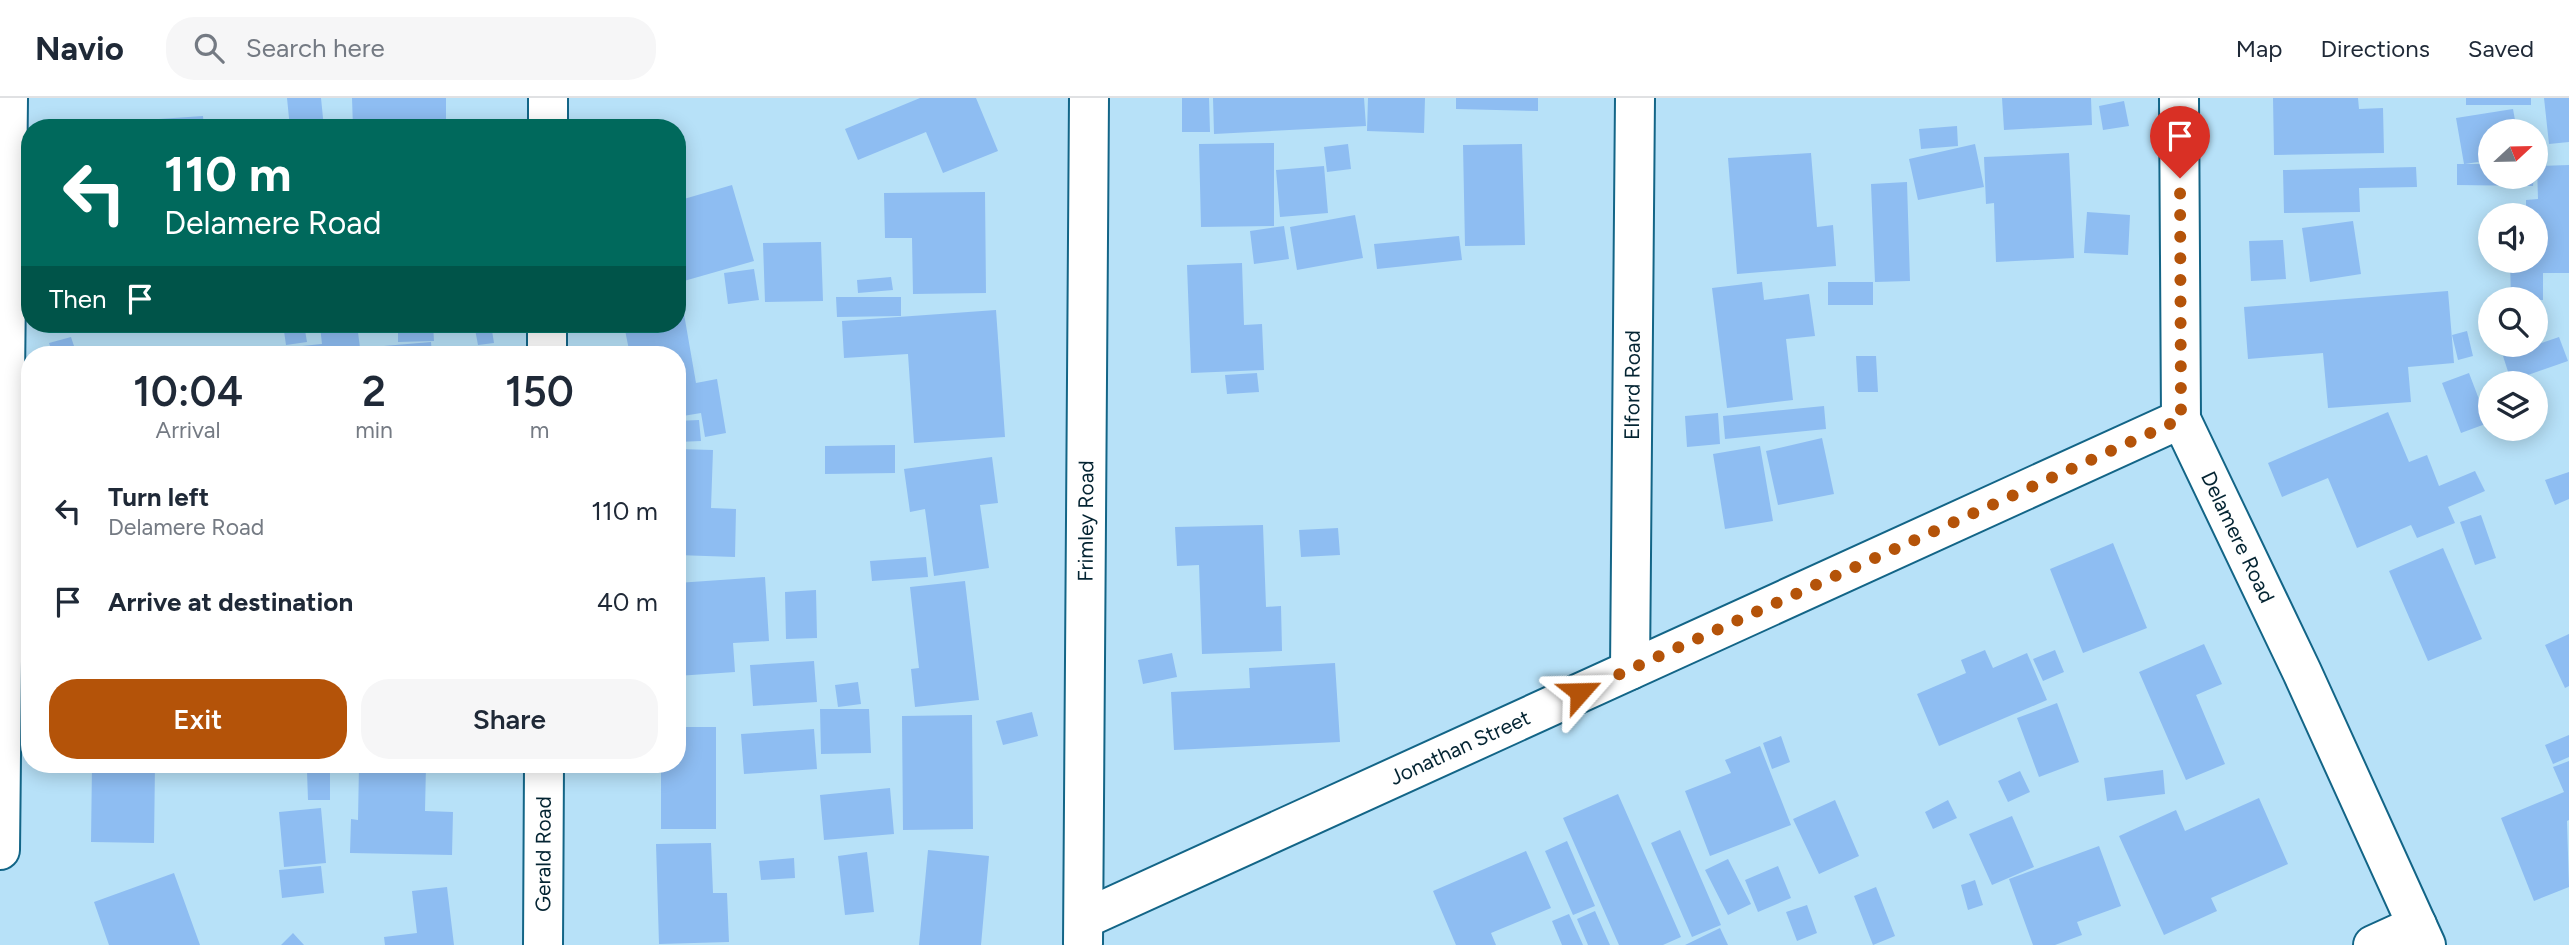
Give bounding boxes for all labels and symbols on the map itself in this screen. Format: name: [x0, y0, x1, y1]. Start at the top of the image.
pin: [2150, 106, 2210, 178]
north arrow: [2478, 119, 2548, 189]
street label: Elford Road: [1619, 330, 1645, 440]
street label: Frimley Road: [1073, 460, 1098, 582]
street label: Delamere Road: [2196, 467, 2280, 607]
position arrow: [1543, 655, 1617, 729]
street label: Jonathan Street: [1385, 704, 1534, 790]
street label: Gerald Road: [530, 796, 556, 912]

